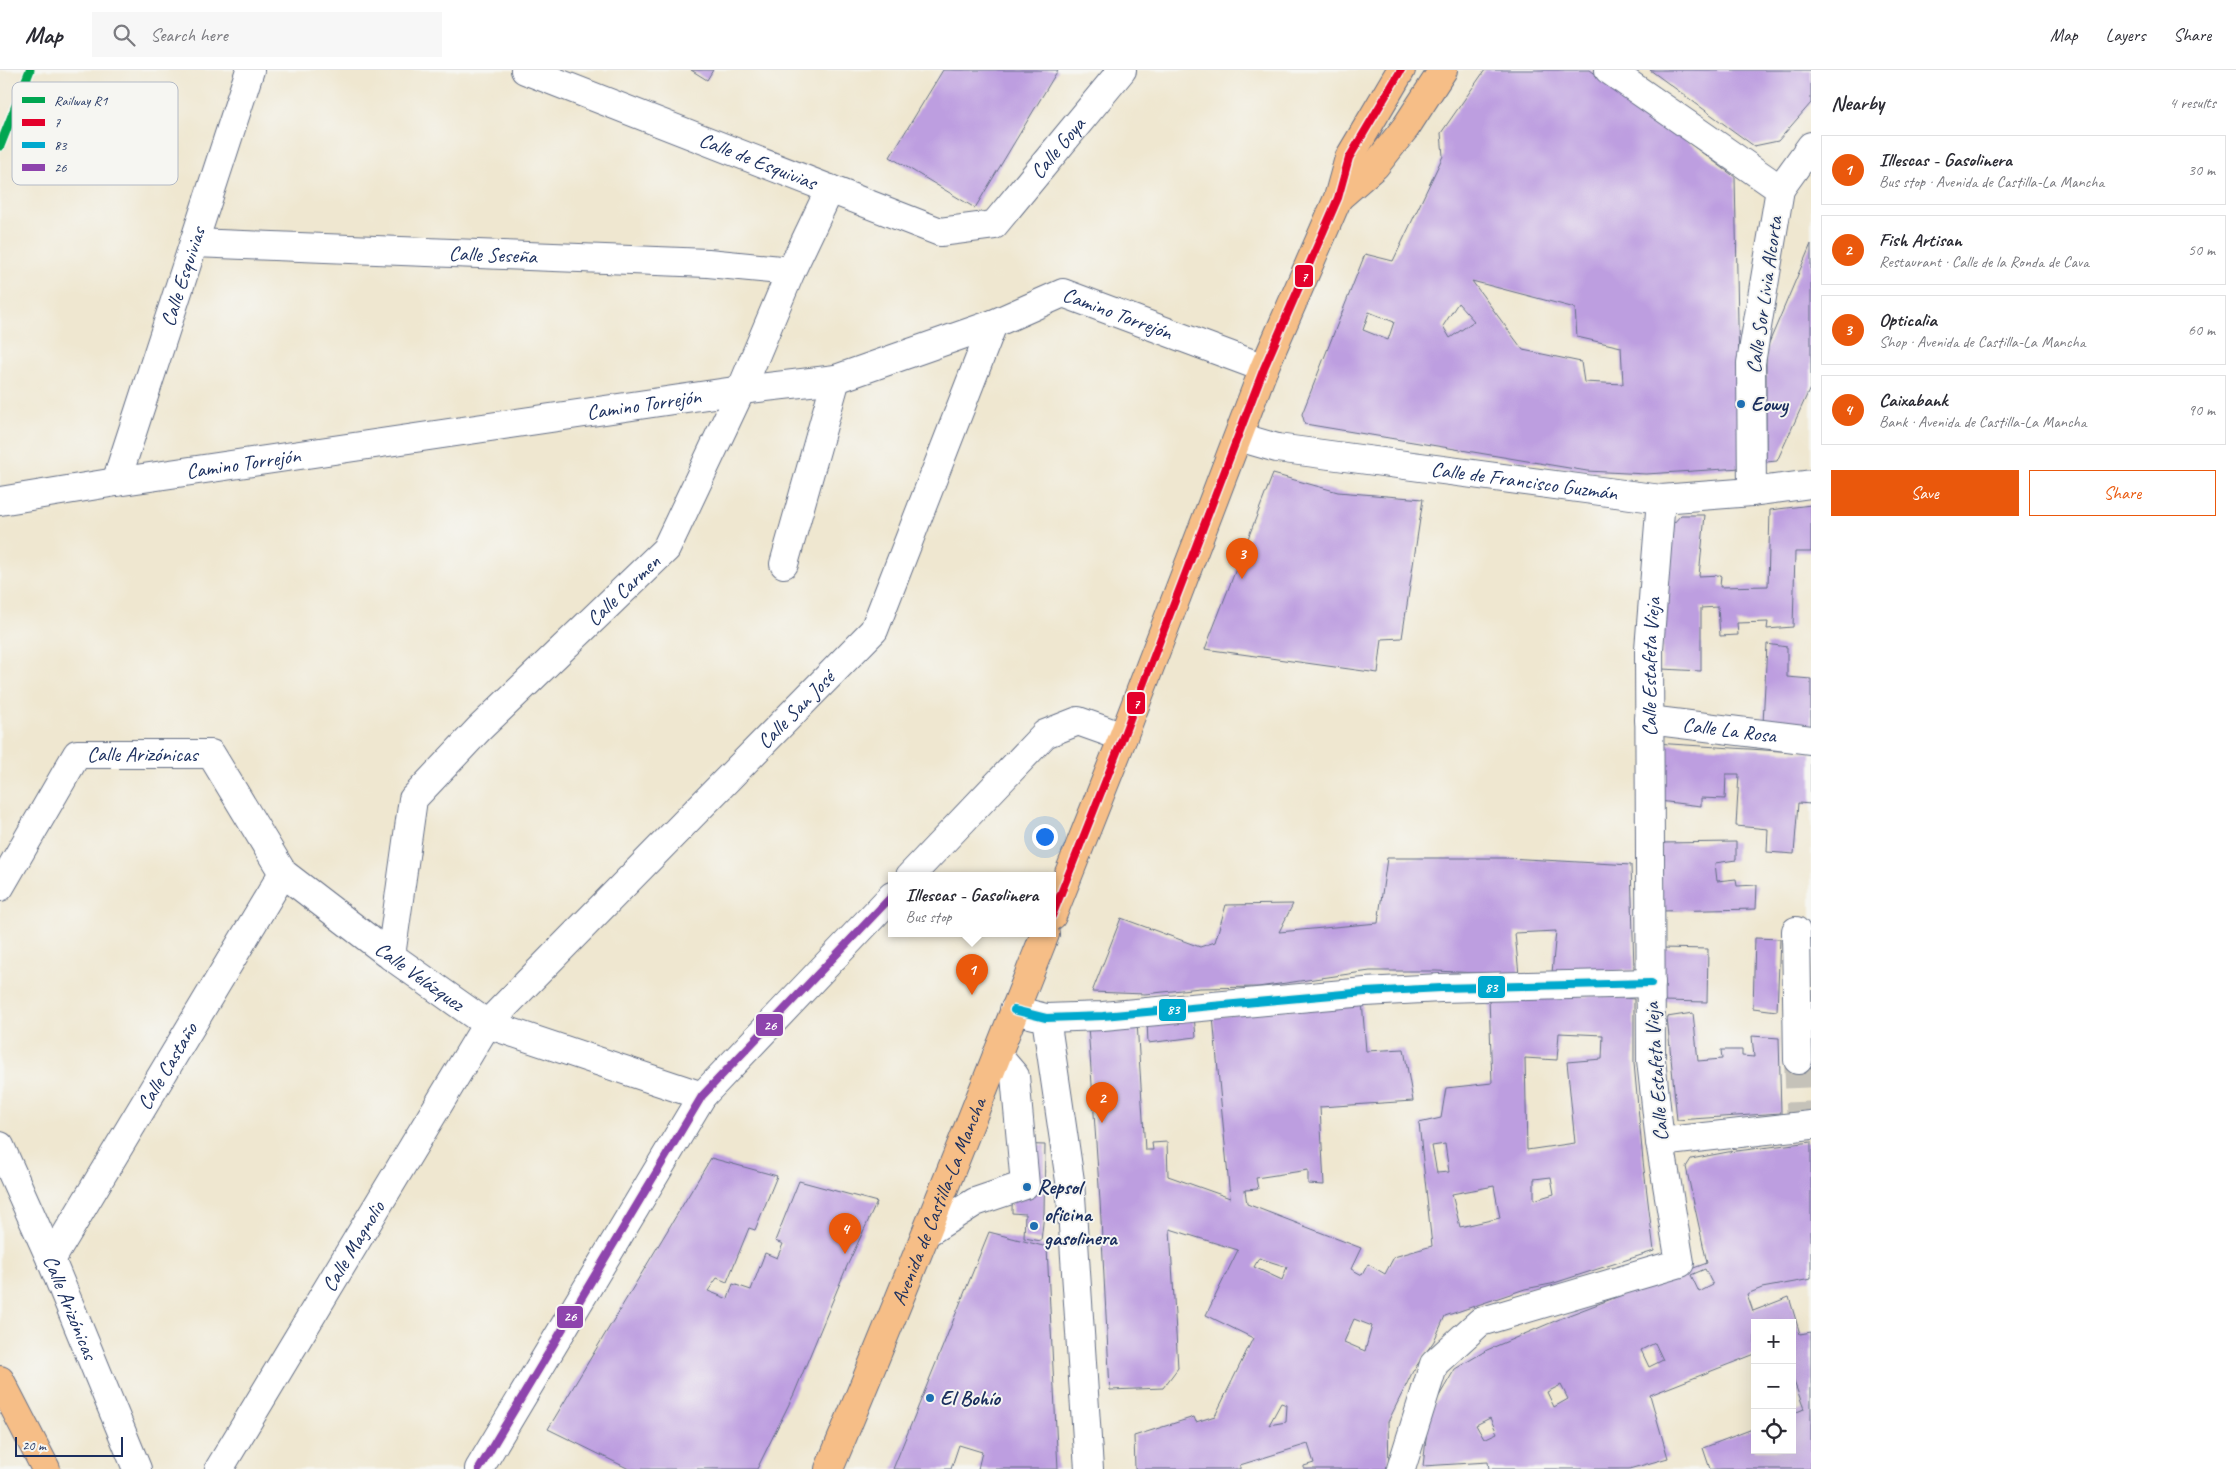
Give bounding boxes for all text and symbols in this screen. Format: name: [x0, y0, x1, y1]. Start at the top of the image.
search box: [92, 12, 442, 57]
text: Map: [25, 20, 62, 50]
icon: search: [110, 21, 138, 49]
text: Search here: [150, 23, 228, 47]
text: Map: [2050, 24, 2078, 46]
text: Layers: [2106, 24, 2145, 46]
text: Share: [2173, 24, 2211, 46]
legend: [12, 82, 178, 185]
text: Nearby: [1831, 90, 1884, 116]
text: Railway R1: [54, 92, 108, 109]
text: 4 results: [2169, 93, 2216, 113]
street label: Calle Goya: [1025, 110, 1092, 184]
text: 7: [54, 114, 61, 131]
street label: Calle de Esquivias: [696, 126, 822, 196]
text: 83: [54, 137, 68, 154]
text: Illescas - Gasolinera: [1879, 148, 2012, 172]
text: 26: [54, 159, 67, 176]
text: 1: [1844, 160, 1852, 180]
text: 30 m: [2188, 160, 2215, 180]
text: Bus stop · Avenida de Castilla-La Mancha: [1879, 172, 2104, 192]
street label: Calle Sor Livia Alcorta: [1740, 213, 1788, 375]
street label: Calle Esquivias: [155, 222, 212, 329]
text: Fish Artisan: [1879, 228, 1962, 252]
street label: Calle Seseña: [448, 240, 539, 269]
text: 2: [1844, 240, 1852, 260]
text: 50 m: [2188, 240, 2215, 260]
text: Restaurant · Calle de la Ronda de Cava: [1879, 252, 2089, 272]
line badge: 7: [1294, 264, 1314, 288]
text: 7: [1301, 268, 1309, 285]
street label: Camino Torrejón: [1059, 281, 1176, 346]
text: Opticalia: [1879, 308, 1937, 332]
text: 3: [1844, 320, 1852, 340]
text: 60 m: [2188, 320, 2215, 340]
text: Shop · Avenida de Castilla-La Mancha: [1879, 332, 2085, 352]
street label: Camino Torrejón: [585, 383, 703, 426]
text: Caixabank: [1879, 388, 1947, 412]
place label: Eowy: [1751, 391, 1789, 418]
marker: Eowy: [1735, 398, 1747, 410]
text: 4: [1844, 400, 1852, 420]
text: 90 m: [2188, 400, 2215, 420]
text: Bank · Avenida de Castilla-La Mancha: [1879, 412, 2086, 432]
street label: Camino Torrejón: [184, 442, 302, 485]
street label: Calle de Francisco Guzmán: [1430, 456, 1620, 506]
button: Save: [1831, 470, 2019, 516]
button: Share: [2029, 470, 2216, 516]
pin: 3: [1226, 538, 1258, 579]
street label: Calle Carmen: [581, 548, 666, 632]
street label: Calle Estafeta Vieja: [1636, 595, 1666, 737]
street label: Calle San José: [752, 663, 842, 754]
line badge: 7: [1126, 691, 1146, 715]
text: 7: [1133, 695, 1141, 712]
street label: Calle La Rosa: [1681, 711, 1779, 749]
street label: Calle Arizónicas: [87, 741, 199, 767]
your location: [1032, 824, 1058, 850]
popup: [888, 872, 1056, 937]
text: Illescas - Gasolinera: [906, 883, 1038, 907]
text: Bus stop: [906, 907, 952, 927]
street label: Calle Velázquez: [370, 936, 470, 1017]
pin: 1: [956, 954, 988, 995]
line badge: 83: [1477, 975, 1506, 999]
text: 83: [1485, 979, 1499, 996]
line badge: 83: [1158, 998, 1187, 1022]
street label: Calle Estafeta Vieja: [1638, 1000, 1674, 1142]
text: 83: [1167, 1001, 1181, 1018]
line badge: 26: [755, 1013, 784, 1037]
street label: Calle Castaño: [131, 1016, 204, 1114]
text: 26: [764, 1017, 778, 1034]
pin: 2: [1086, 1082, 1118, 1123]
street label: Avenida de Castilla-La Mancha: [885, 1092, 993, 1309]
place label: Repsol: [1037, 1174, 1086, 1200]
marker: Repsol: [1021, 1181, 1033, 1193]
street label: Calle Magnolio: [316, 1195, 391, 1296]
place label: oficina gasolinera: [1044, 1201, 1118, 1251]
pin: 4: [829, 1213, 861, 1254]
marker: oficina gasolinera: [1028, 1220, 1040, 1232]
street label: Calle Arizónicas: [37, 1251, 104, 1365]
line badge: 26: [556, 1305, 584, 1329]
text: 26: [564, 1308, 578, 1325]
map controls: [1751, 1319, 1796, 1454]
button: +: [1751, 1319, 1796, 1364]
button: −: [1751, 1364, 1796, 1409]
place label: El Bohío: [940, 1385, 1001, 1411]
marker: El Bohío: [924, 1392, 936, 1404]
button: locate: [1751, 1409, 1796, 1454]
scale bar: [15, 1434, 122, 1457]
text: 20 m: [22, 1437, 46, 1454]

